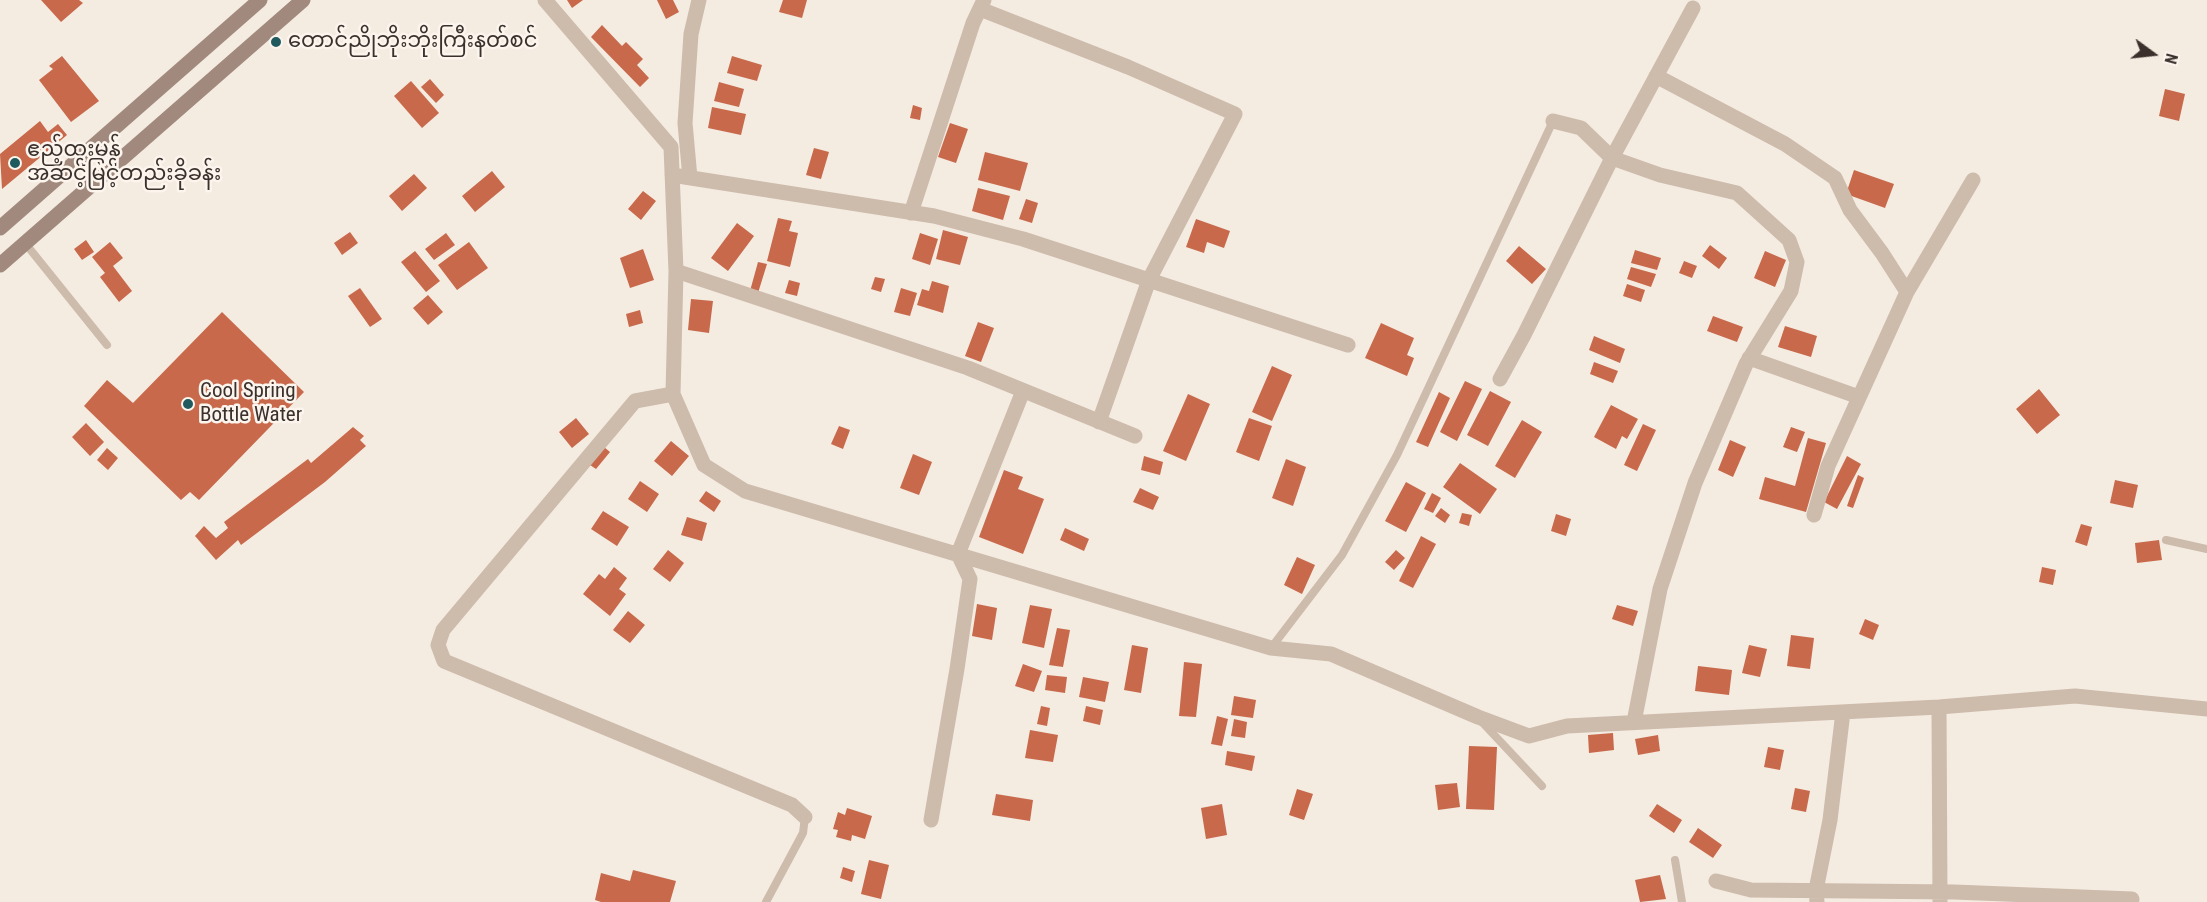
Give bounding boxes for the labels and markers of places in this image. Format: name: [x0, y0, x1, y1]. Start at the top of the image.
place label: တောင်ညိုဘိုးဘိုးကြီးနတ်စင်: [288, 29, 537, 55]
marker: တောင်ညိုဘိုးဘိုးကြီးနတ်စင်: [269, 35, 283, 49]
place label: ဧည့်ထူးမွန် အဆင့်မြင့်တည်းခိုခန်း: [27, 138, 221, 188]
marker: ဧည့်ထူးမွန် အဆင့်မြင့်တည်းခိုခန်း: [8, 156, 22, 170]
place label: Cool Spring Bottle Water: [200, 379, 302, 429]
marker: Cool Spring Bottle Water: [181, 397, 195, 411]

